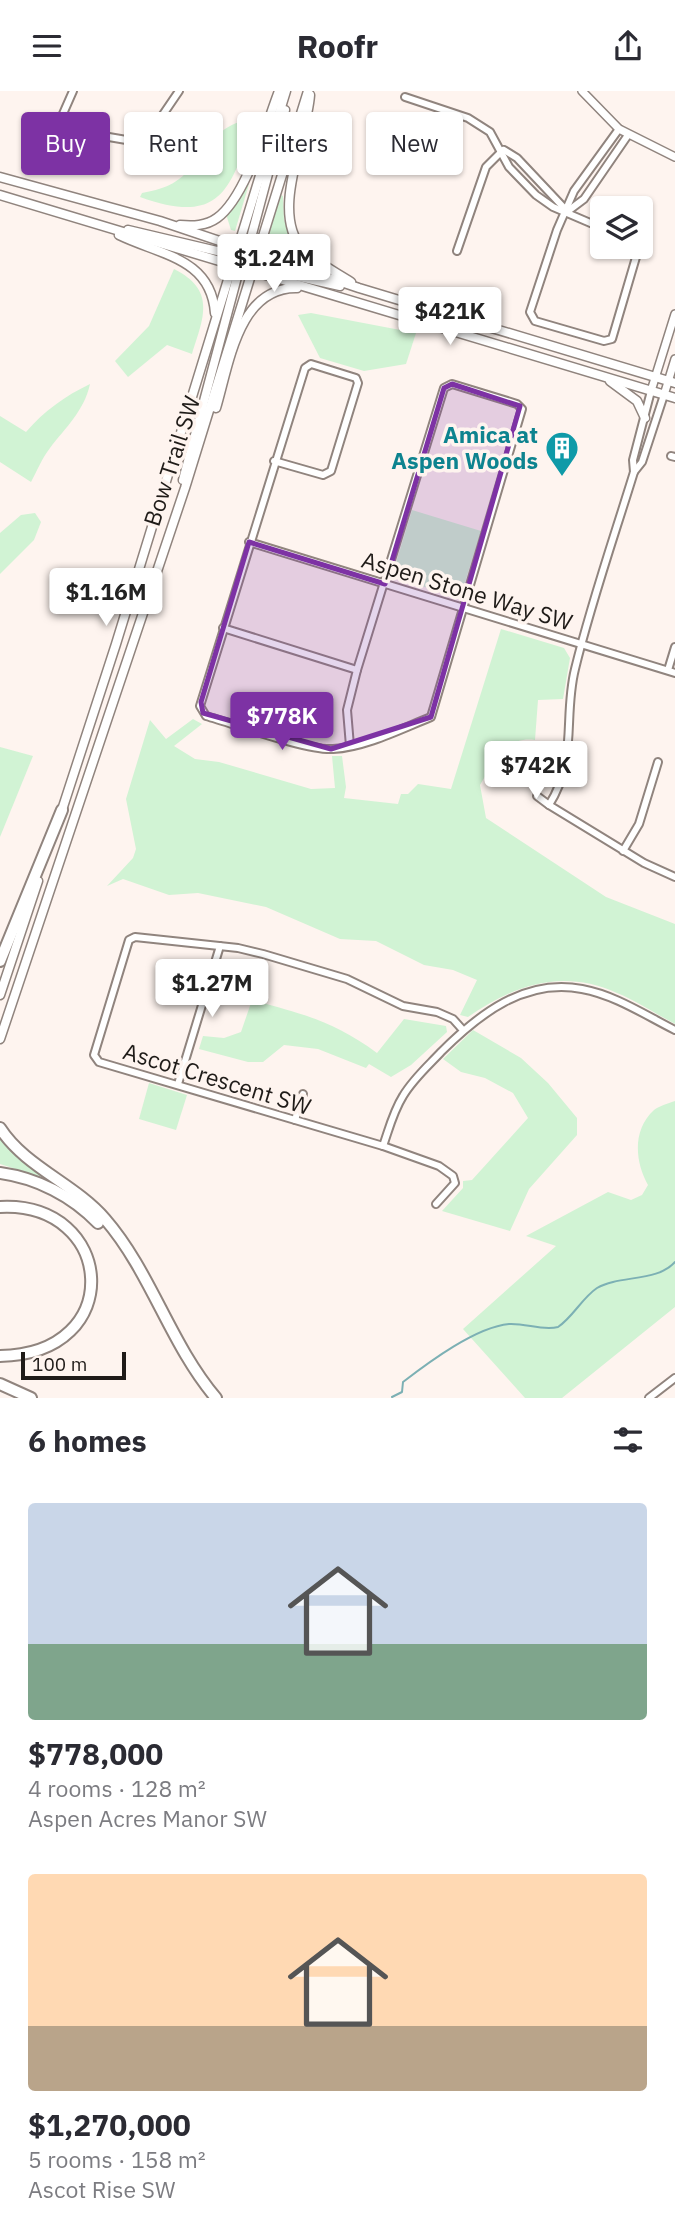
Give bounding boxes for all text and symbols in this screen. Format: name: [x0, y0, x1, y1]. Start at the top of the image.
text: Roofr: [297, 25, 378, 67]
icon: menu: [28, 27, 66, 65]
icon: share: [609, 27, 647, 65]
chip: Buy: [21, 112, 110, 175]
chip: Rent: [124, 112, 223, 175]
chip: Filters: [237, 112, 352, 175]
chip: New: [366, 112, 463, 175]
map controls: [590, 196, 653, 259]
button: layers: [590, 196, 653, 259]
pin: $1.24M: [217, 235, 331, 294]
text: $1.24M: [233, 242, 315, 272]
pin: $421K: [401, 287, 499, 347]
text: $421K: [414, 295, 486, 325]
street label: Bow Trail SW: [136, 391, 206, 530]
place label: Amica at Aspen Woods: [391, 419, 538, 475]
building icon: Amica at Aspen Woods: [543, 429, 581, 478]
street label: Aspen Stone Way SW: [358, 544, 577, 637]
pin: $1.16M: [49, 568, 163, 628]
text: $1.16M: [65, 576, 147, 606]
pin: $778K: [233, 693, 331, 752]
text: $778K: [246, 700, 318, 730]
pin: $742K: [487, 741, 585, 801]
text: $742K: [500, 749, 572, 779]
pin: $1.27M: [155, 960, 269, 1019]
text: $1.27M: [171, 967, 253, 997]
street label: Ascot Crescent SW: [120, 1035, 315, 1121]
scale bar: [21, 1349, 126, 1381]
text: 100 m: [32, 1352, 87, 1376]
text: 6 homes: [28, 1421, 147, 1460]
icon: filters: [609, 1421, 647, 1459]
icon: home: [275, 1548, 401, 1674]
text: $778,000: [28, 1734, 163, 1773]
text: 4 rooms · 128 m²: [28, 1773, 206, 1803]
text: Aspen Acres Manor SW: [28, 1803, 267, 1833]
icon: home: [275, 1919, 401, 2045]
text: $1,270,000: [28, 2105, 191, 2144]
text: 5 rooms · 158 m²: [28, 2144, 206, 2174]
text: Ascot Rise SW: [28, 2174, 175, 2204]

